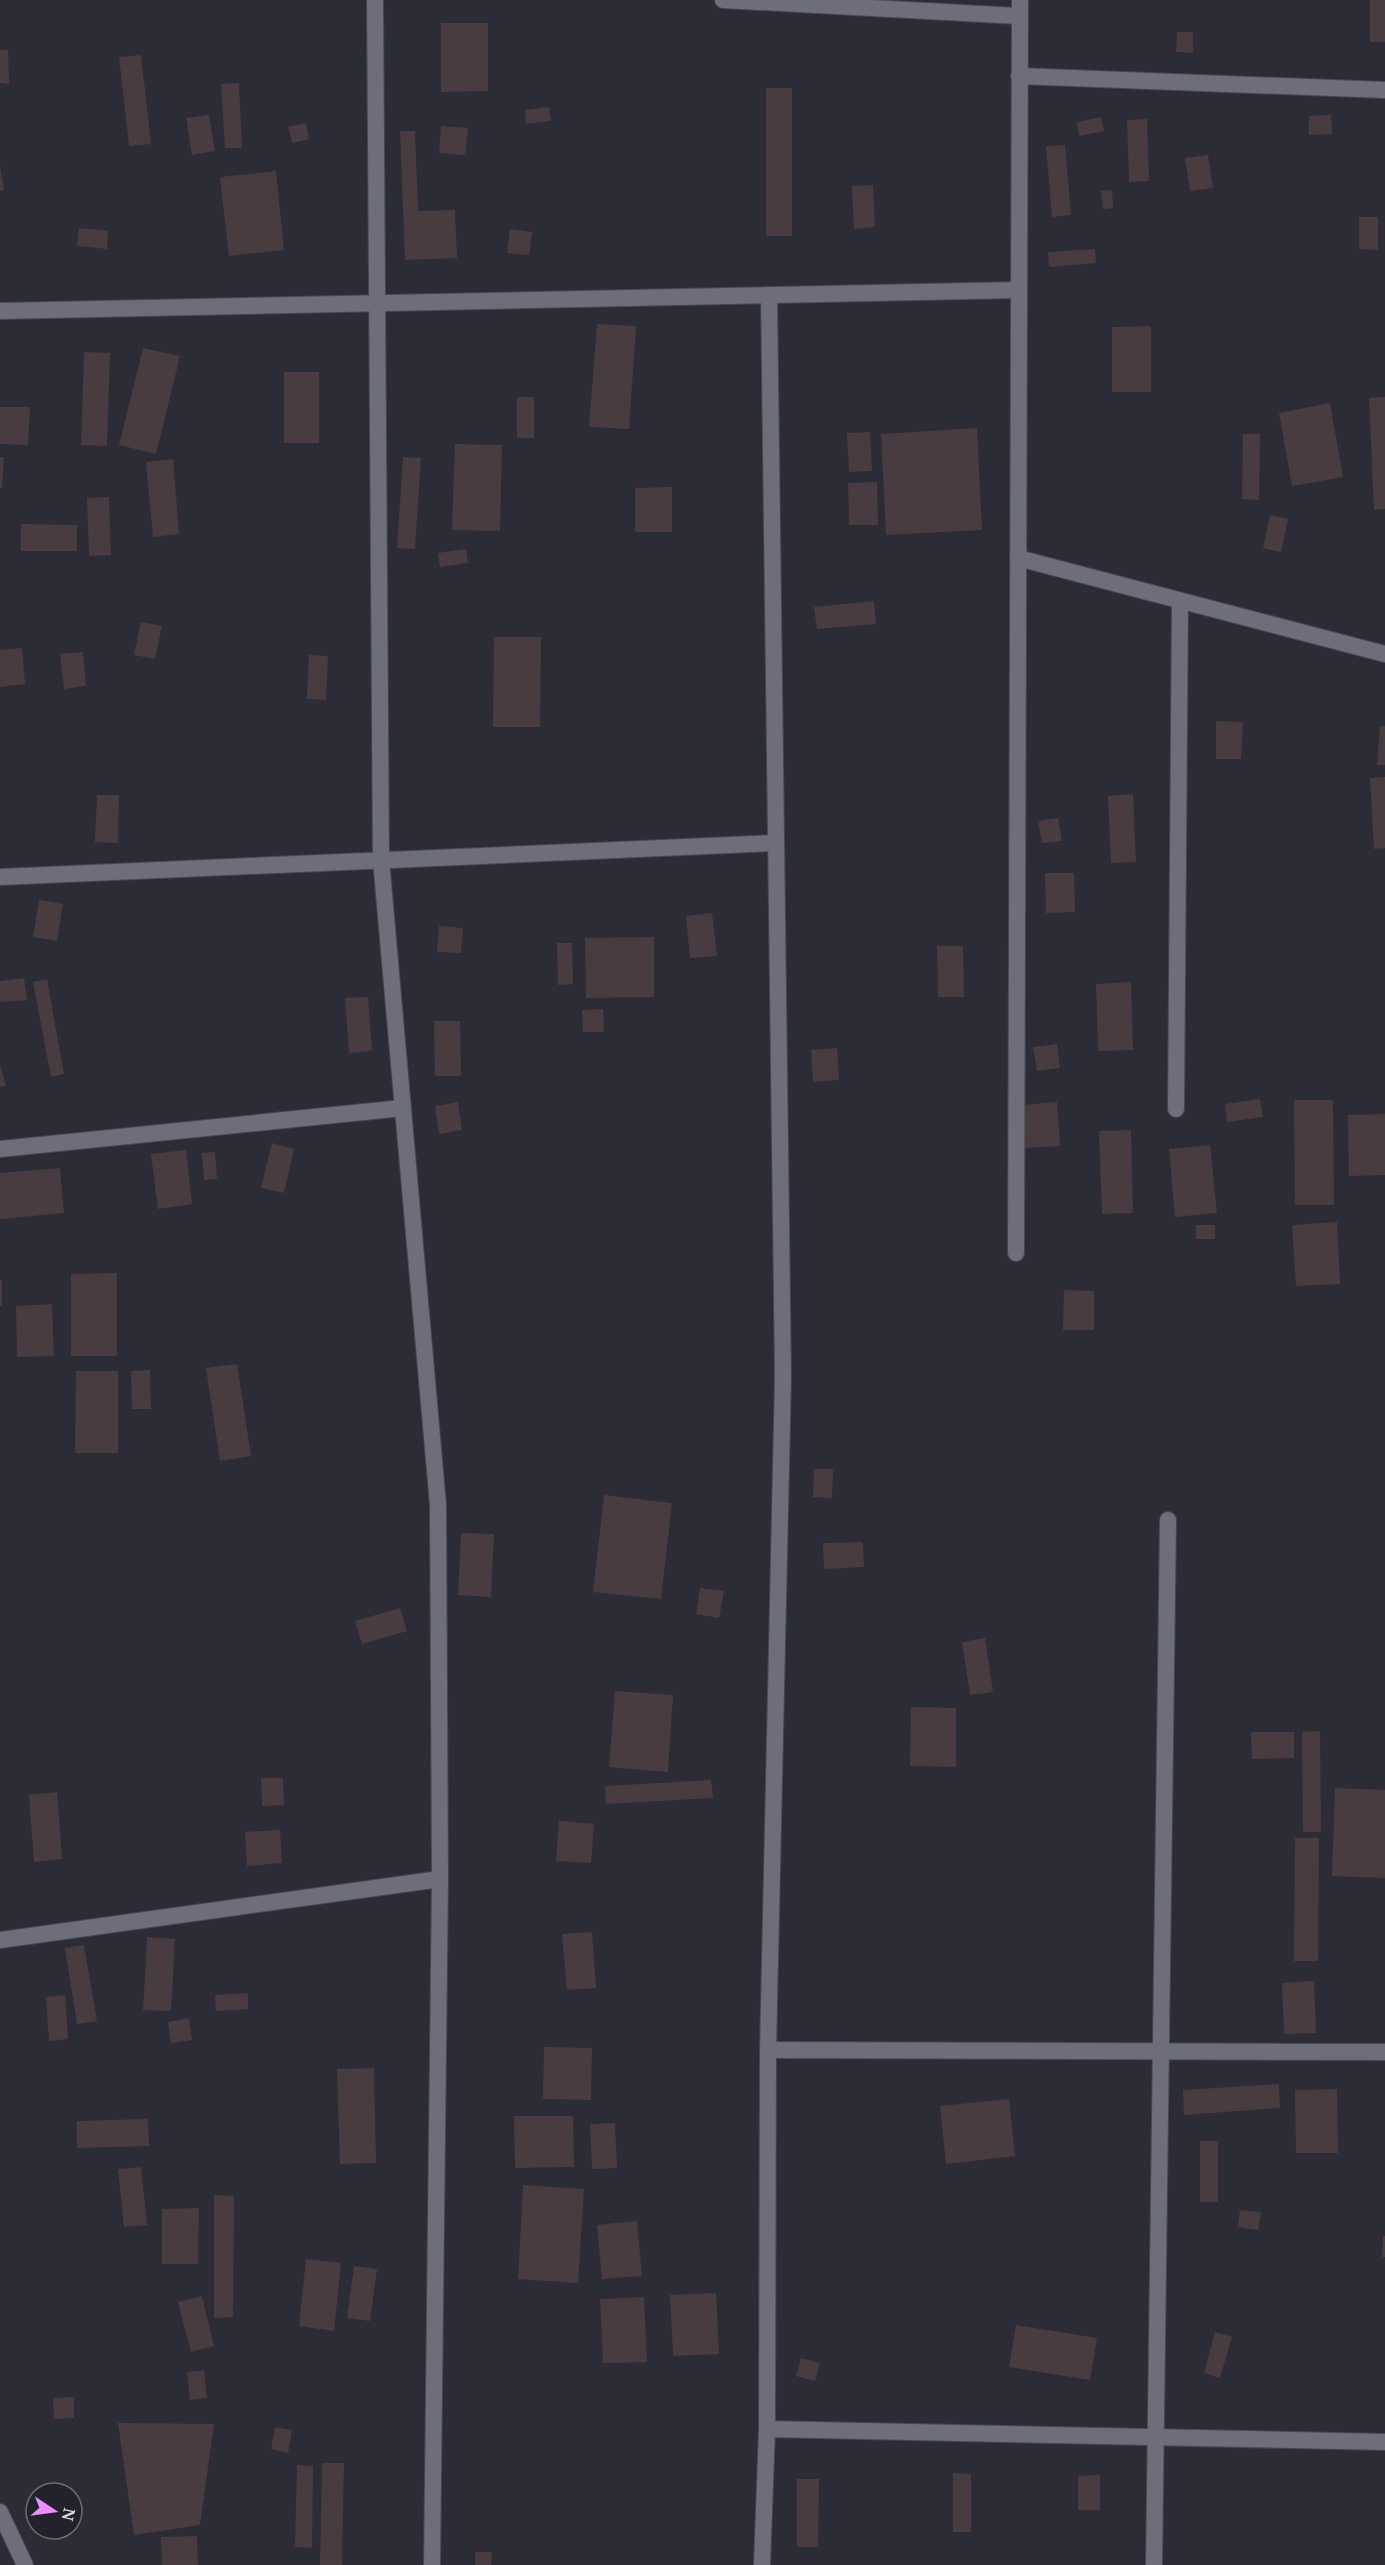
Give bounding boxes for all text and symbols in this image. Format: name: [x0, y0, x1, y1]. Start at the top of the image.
north arrow: [24, 2481, 84, 2541]
text: N: [56, 2506, 81, 2523]

